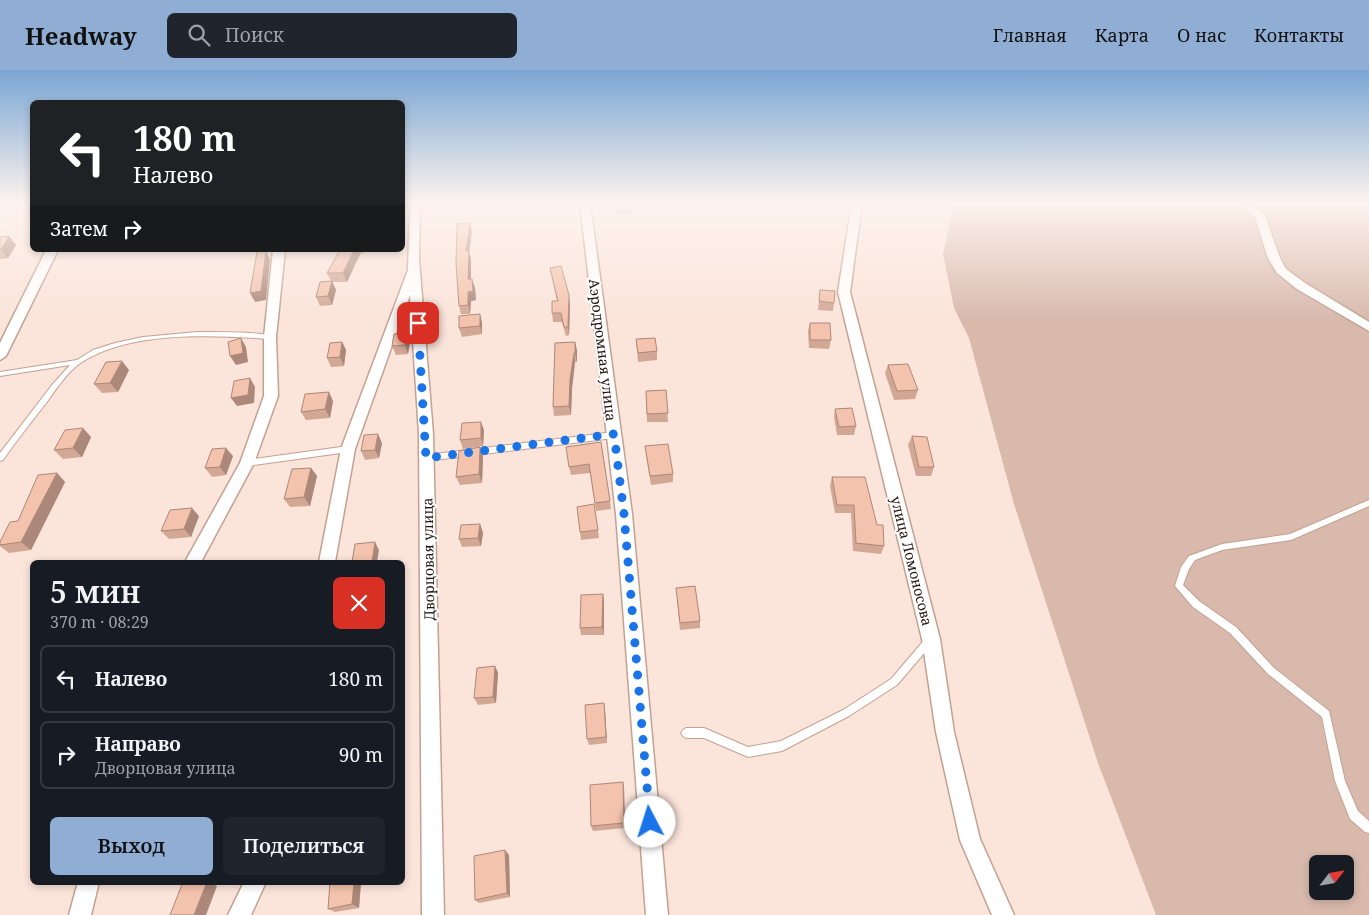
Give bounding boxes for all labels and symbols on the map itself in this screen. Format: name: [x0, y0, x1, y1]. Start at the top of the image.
street label: Аэродромная улица: [585, 278, 621, 422]
pin: [397, 302, 439, 344]
street label: улица Ломоносова: [887, 494, 937, 628]
street label: Дворцовая улица: [417, 497, 439, 621]
position arrow: [623, 795, 675, 847]
north arrow: [1309, 855, 1354, 900]

